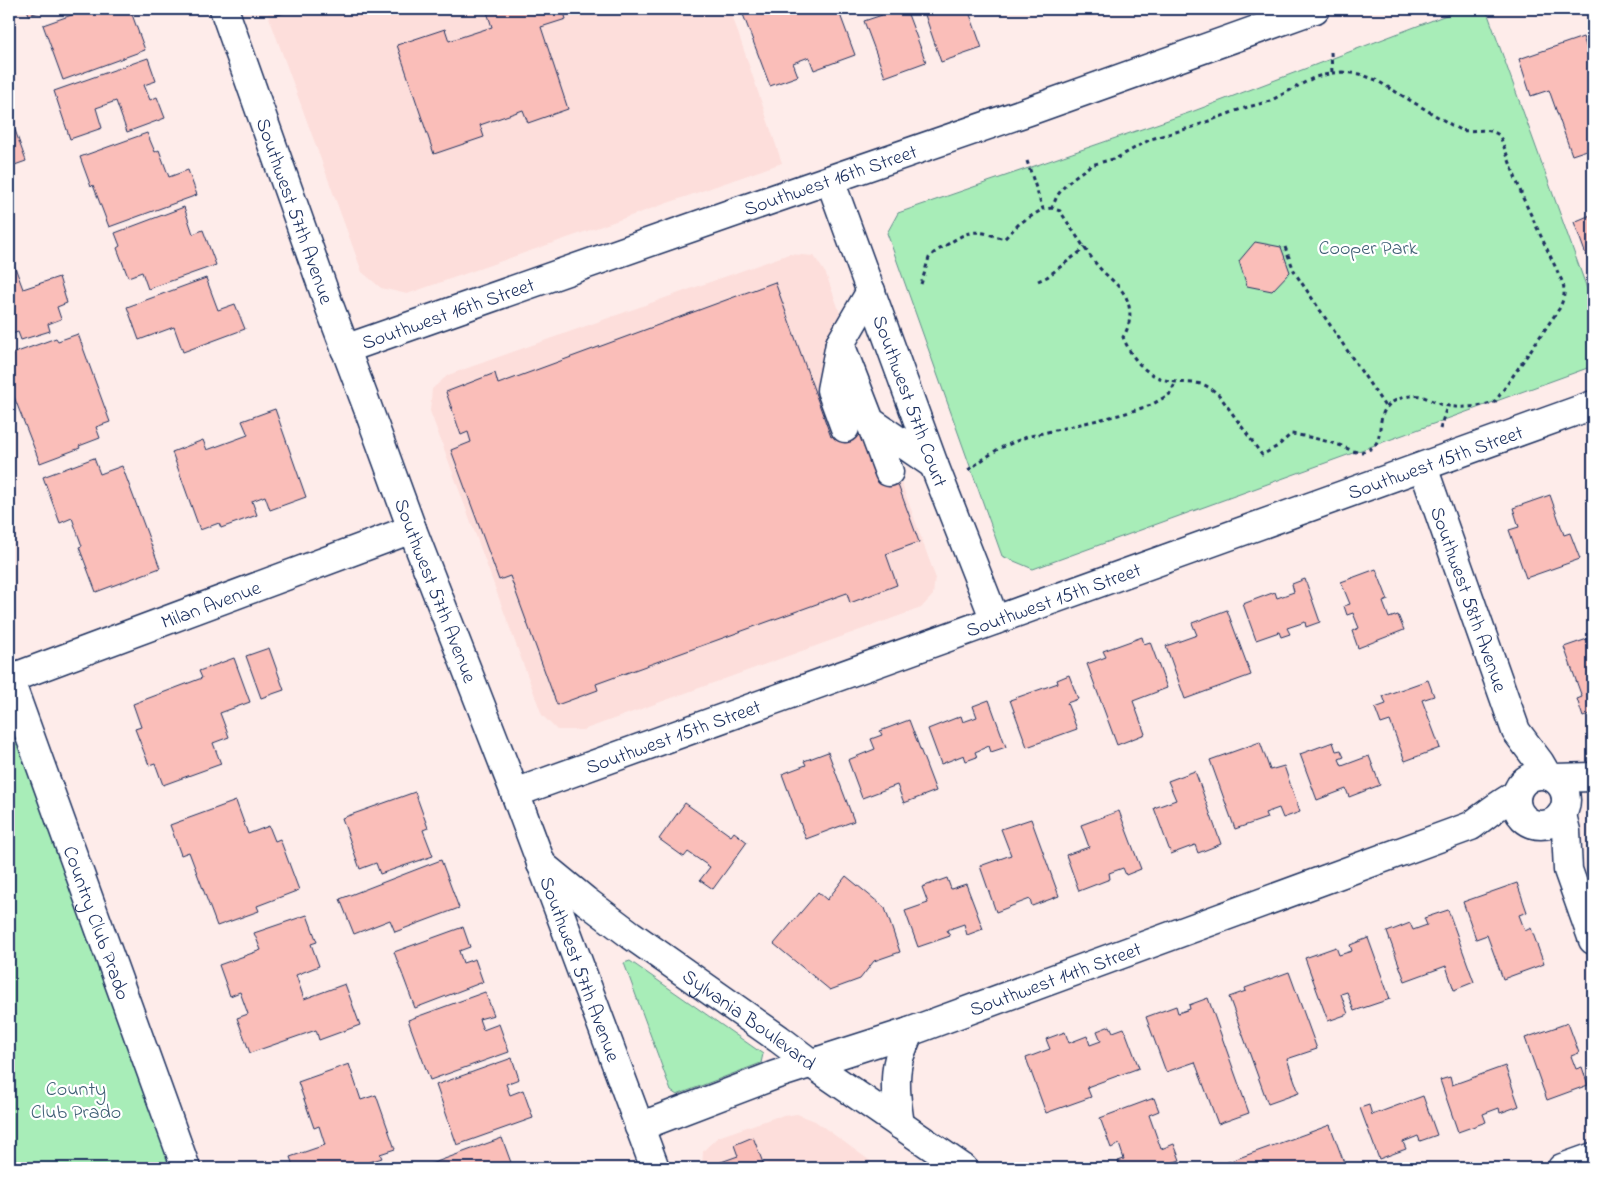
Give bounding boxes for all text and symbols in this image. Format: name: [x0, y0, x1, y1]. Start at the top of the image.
street label: Southwest 57th Avenue: [247, 114, 340, 309]
street label: Southwest 16th Street: [740, 138, 922, 225]
park label: Cooper Park: [1319, 235, 1418, 264]
street label: Southwest 16th Street: [358, 271, 539, 359]
street label: Southwest 57th Court: [863, 311, 953, 492]
street label: Southwest 15th Street: [1344, 419, 1528, 509]
street label: Southwest 57th Avenue: [385, 495, 483, 688]
street label: Southwest 58th Avenue: [1421, 503, 1513, 697]
street label: Southwest 15th Street: [962, 557, 1146, 647]
street label: Milan Avenue: [157, 574, 266, 638]
street label: Southwest 15th Street: [582, 693, 766, 783]
street label: Country Club Prado: [54, 842, 136, 1005]
street label: Southwest 57th Avenue: [530, 873, 626, 1066]
street label: Southwest 14th Street: [966, 936, 1146, 1026]
street label: Sylvania Boulevard: [675, 963, 821, 1079]
park label: County Club Prado: [31, 1076, 121, 1128]

